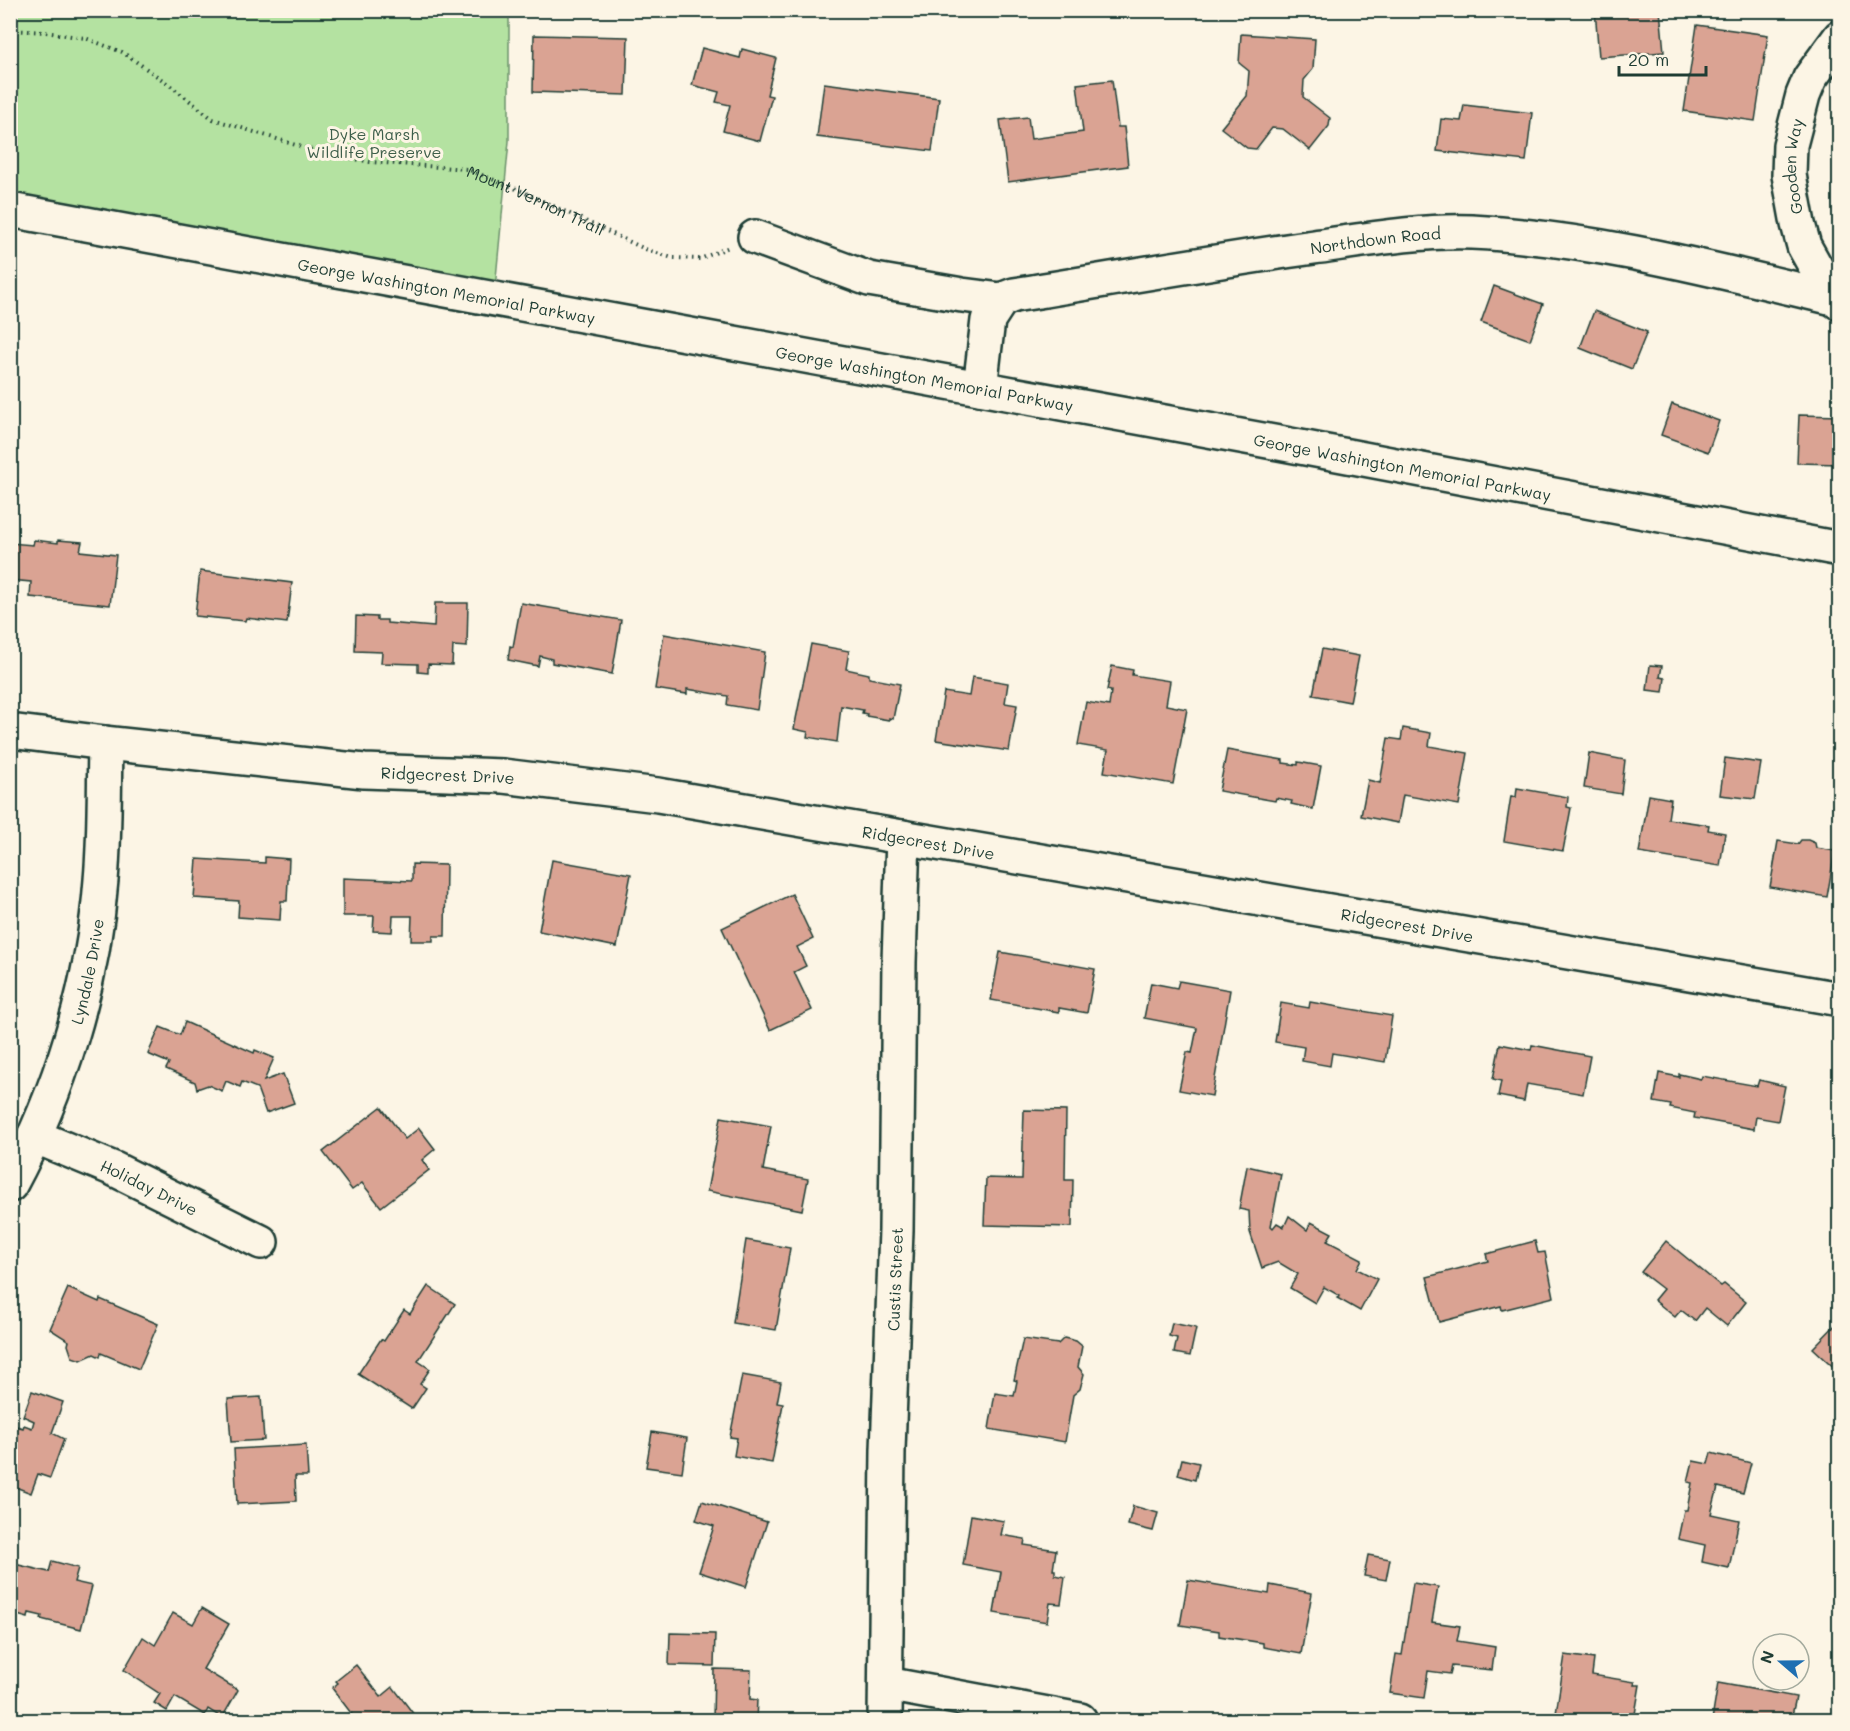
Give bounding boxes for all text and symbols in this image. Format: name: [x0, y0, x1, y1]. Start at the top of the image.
scale bar: [1619, 39, 1706, 77]
text: 20 m: [1628, 47, 1669, 71]
street label: Gooden Way: [1778, 116, 1807, 216]
park label: Dyke Marsh Wildlife Preserve: [306, 123, 442, 162]
street label: Mount Vernon Trail: [464, 160, 608, 239]
street label: Northdown Road: [1309, 222, 1441, 258]
street label: George Washington Memorial Parkway: [296, 253, 597, 328]
street label: George Washington Memorial Parkway: [774, 340, 1075, 416]
street label: George Washington Memorial Parkway: [1252, 428, 1553, 505]
street label: Ridgecrest Drive: [380, 761, 516, 788]
street label: Ridgecrest Drive: [861, 820, 996, 863]
street label: Ridgecrest Drive: [1340, 903, 1475, 946]
street label: Lyndale Drive: [65, 917, 107, 1026]
street label: Holiday Drive: [98, 1154, 201, 1219]
street label: Custis Street: [882, 1227, 907, 1331]
north arrow: [1751, 1632, 1811, 1692]
text: N: [1754, 1647, 1778, 1666]

